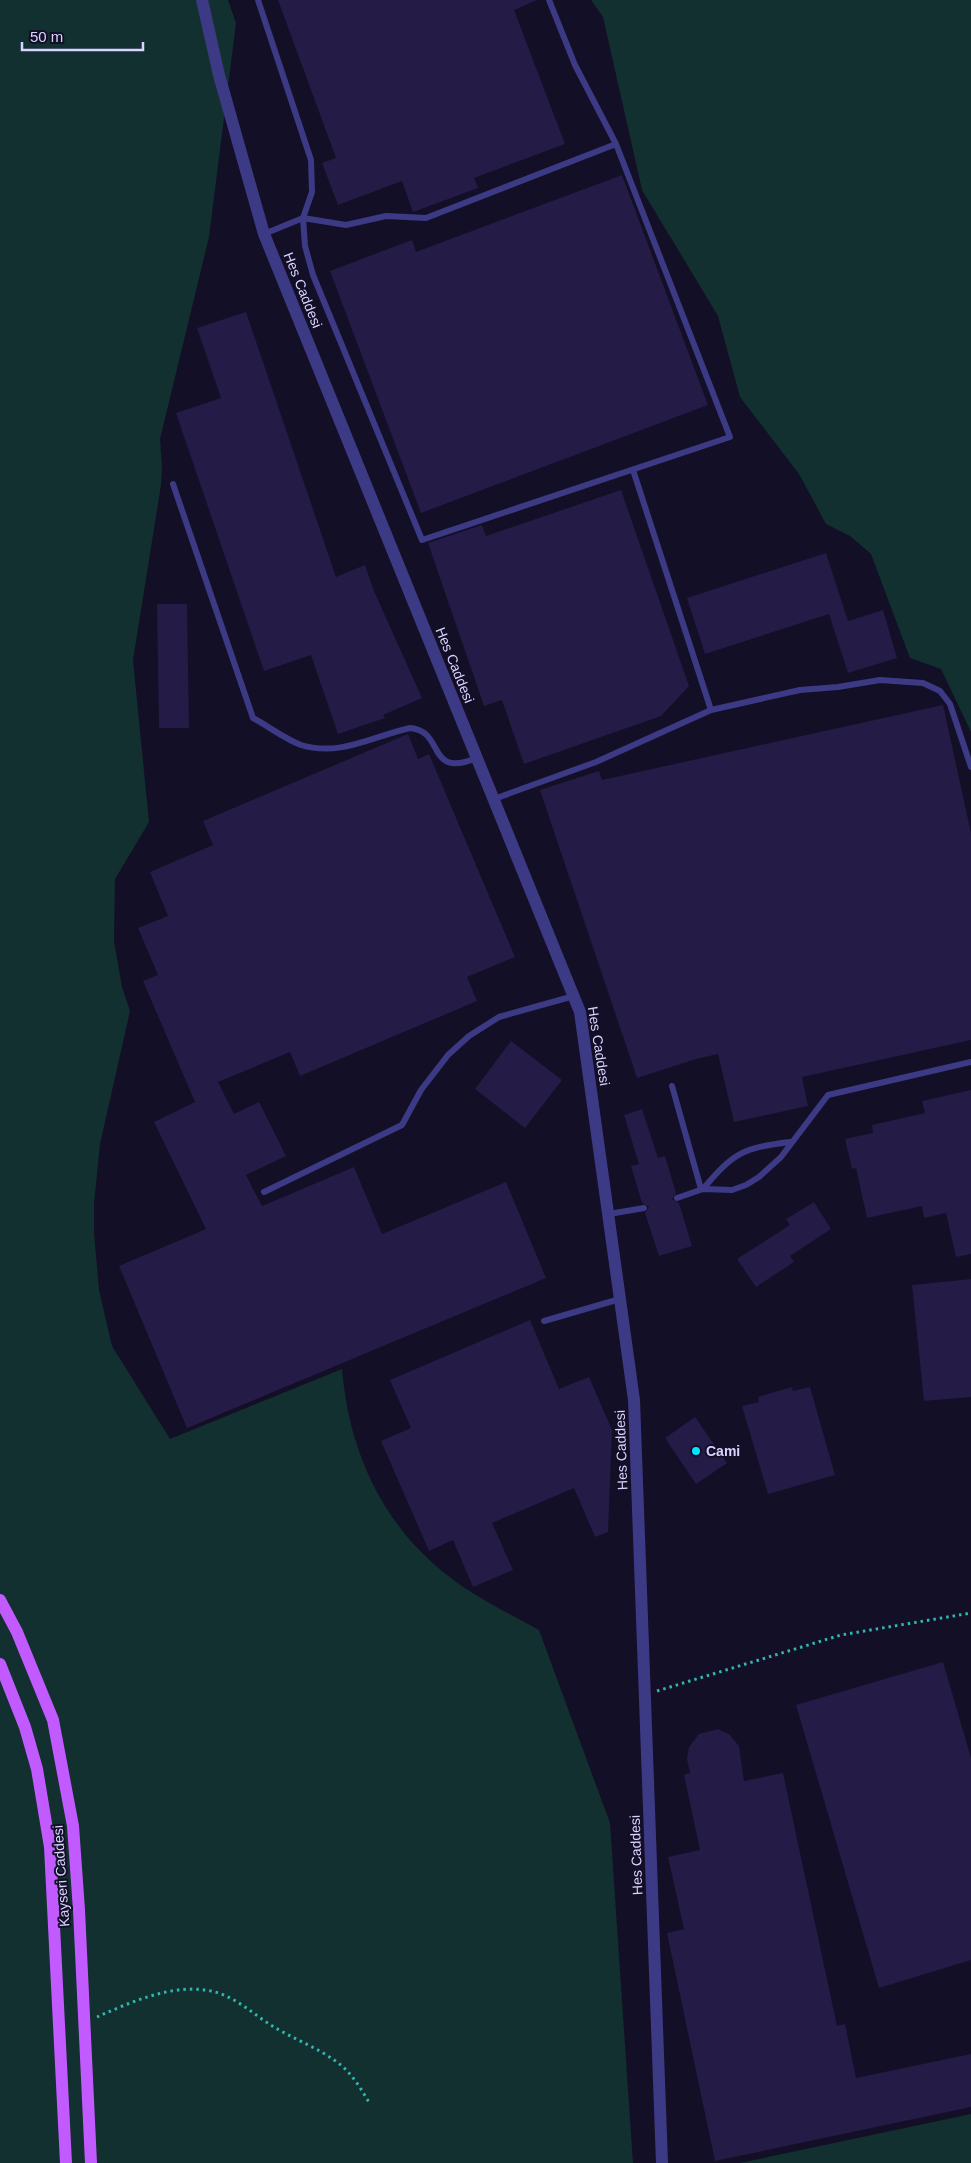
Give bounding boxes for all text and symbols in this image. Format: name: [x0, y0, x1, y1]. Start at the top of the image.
scale bar: [22, 20, 144, 52]
text: 50 m: [30, 28, 63, 45]
street label: Hes Caddesi: [281, 250, 325, 330]
street label: Hes Caddesi: [433, 625, 477, 705]
street label: Hes Caddesi: [585, 1005, 613, 1087]
street label: Hes Caddesi: [612, 1410, 630, 1490]
place label: Cami: [706, 1443, 740, 1459]
marker: Cami: [690, 1445, 702, 1457]
street label: Hes Caddesi: [627, 1815, 645, 1895]
street label: Kayseri Caddesi: [49, 1825, 73, 1927]

